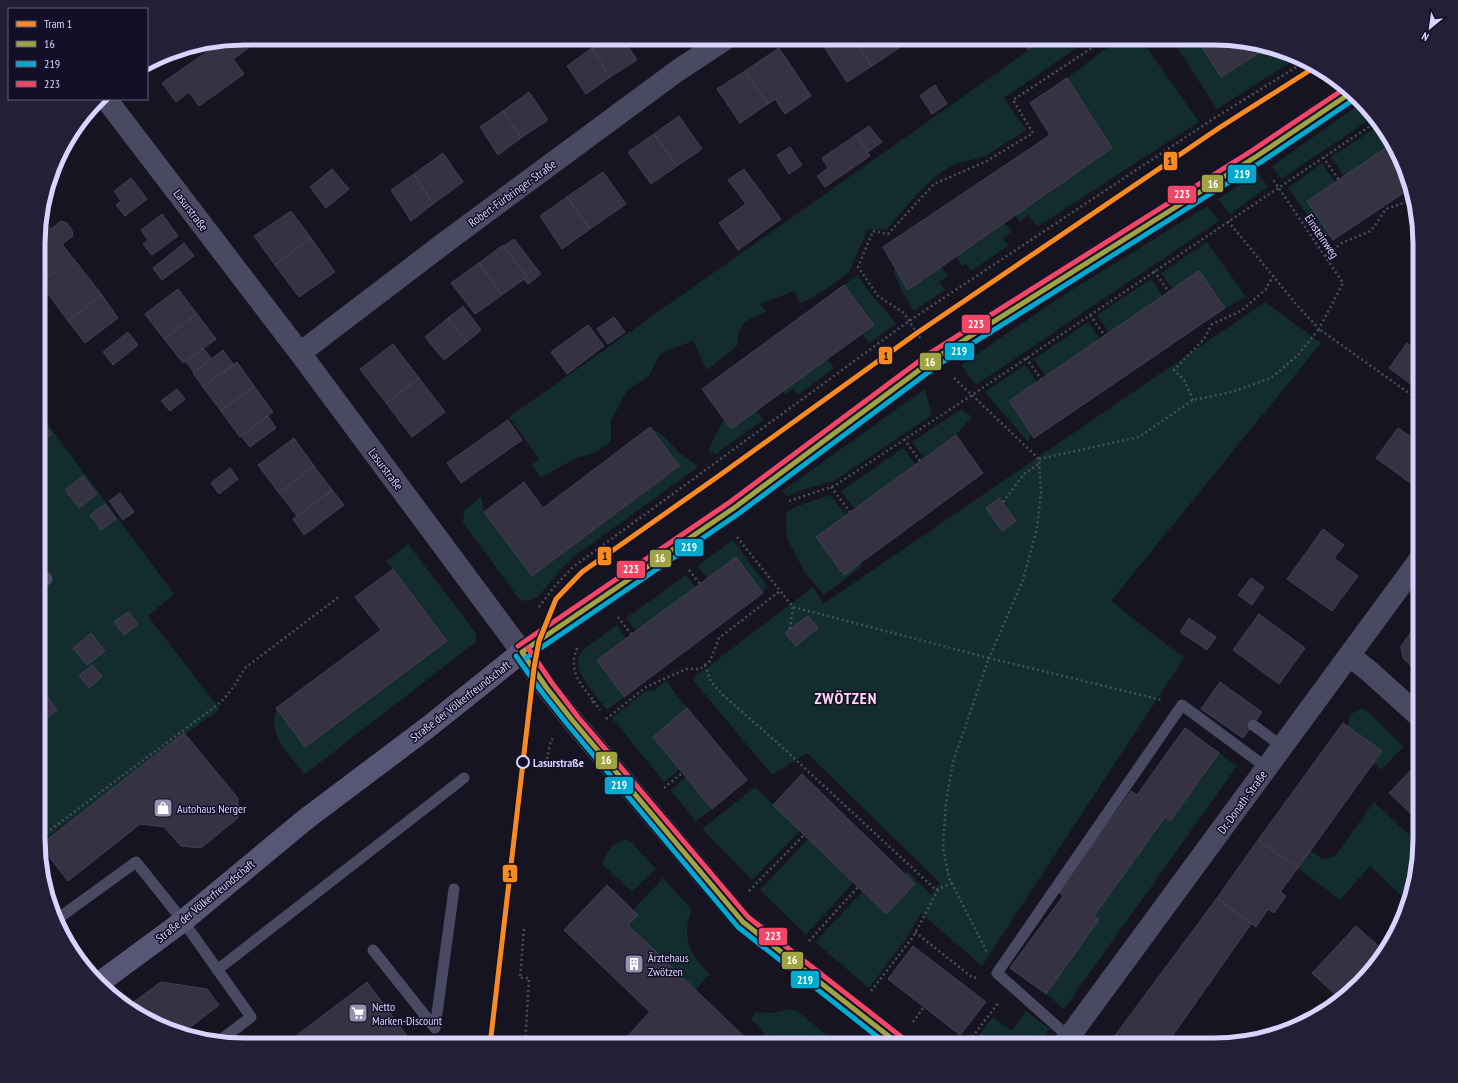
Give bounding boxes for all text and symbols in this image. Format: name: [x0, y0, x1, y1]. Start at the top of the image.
legend: [8, 8, 148, 100]
north arrow: [1410, 8, 1450, 48]
text: Tram 1: [44, 16, 72, 31]
text: N: [1419, 29, 1431, 44]
text: 16: [44, 36, 55, 51]
text: 219: [44, 56, 60, 71]
text: 223: [44, 76, 60, 91]
line badge: 1: [1163, 151, 1178, 171]
text: 1: [1167, 154, 1173, 168]
street label: Robert-Fürbringer-Straße: [465, 156, 559, 230]
line badge: 219: [1227, 164, 1257, 184]
text: 219: [1234, 167, 1250, 181]
line badge: 16: [1201, 174, 1224, 193]
text: 16: [1208, 177, 1218, 191]
line badge: 223: [1167, 185, 1197, 204]
street label: Lasurstraße: [170, 186, 212, 234]
text: 223: [1174, 187, 1190, 201]
street label: Einsteinweg: [1302, 211, 1342, 261]
line badge: 223: [961, 314, 991, 334]
text: 223: [968, 317, 984, 331]
line badge: 219: [944, 342, 975, 361]
text: 219: [951, 344, 967, 358]
line badge: 1: [878, 346, 893, 365]
text: 1: [883, 349, 889, 363]
line badge: 16: [919, 352, 942, 371]
text: 16: [925, 355, 935, 369]
street label: Lasurstraße: [365, 445, 407, 493]
line badge: 219: [674, 538, 704, 557]
text: 219: [681, 540, 697, 554]
line badge: 1: [597, 546, 612, 566]
text: 1: [602, 549, 608, 563]
line badge: 16: [649, 549, 672, 568]
text: 16: [655, 551, 665, 565]
line badge: 223: [616, 560, 646, 579]
text: 223: [623, 562, 639, 576]
street label: Straße der Völkerfreundschaft: [407, 657, 514, 745]
district label: ZWÖTZEN: [815, 688, 877, 708]
line badge: 16: [595, 751, 618, 770]
text: 16: [601, 753, 611, 767]
marker: Lasurstraße: [516, 755, 530, 769]
place label: Lasurstraße: [533, 755, 584, 770]
street label: Dr.-Donath-Straße: [1214, 767, 1270, 836]
line badge: 219: [604, 776, 634, 795]
text: 219: [611, 778, 627, 792]
shop icon: Autohaus Nerger: [152, 797, 174, 819]
place label: Autohaus Nerger: [177, 801, 247, 816]
street label: Straße der Völkerfreundschaft: [152, 856, 258, 946]
line badge: 1: [502, 864, 518, 883]
text: 1: [507, 867, 513, 881]
line badge: 223: [758, 927, 788, 946]
text: 223: [765, 929, 781, 943]
place label: Ärztehaus Zwötzen: [648, 950, 689, 979]
line badge: 16: [781, 951, 804, 970]
building icon: Ärztehaus Zwötzen: [623, 953, 645, 975]
text: 16: [787, 953, 797, 967]
line badge: 219: [790, 970, 820, 989]
text: 219: [797, 973, 813, 987]
place label: Netto Marken-Discount: [372, 999, 443, 1028]
supermarket icon: Netto Marken-Discount: [347, 1002, 369, 1024]

